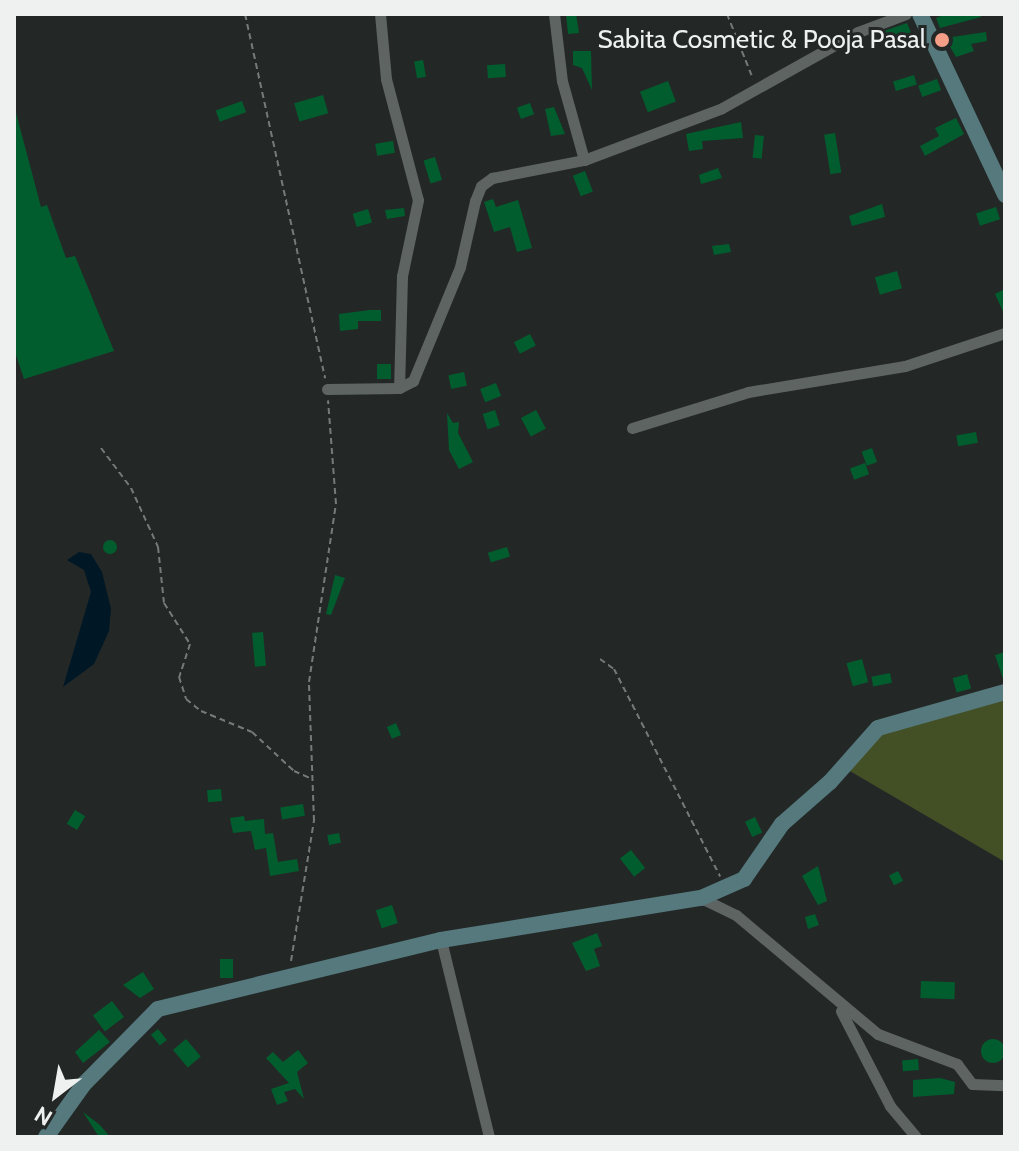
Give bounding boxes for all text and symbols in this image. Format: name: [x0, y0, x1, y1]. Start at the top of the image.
place label: Sabita Cosmetic & Pooja Pasal: [597, 24, 926, 56]
marker: Sabita Cosmetic & Pooja Pasal: [933, 31, 951, 49]
north arrow: [16, 1055, 96, 1135]
text: N: [30, 1100, 57, 1132]

